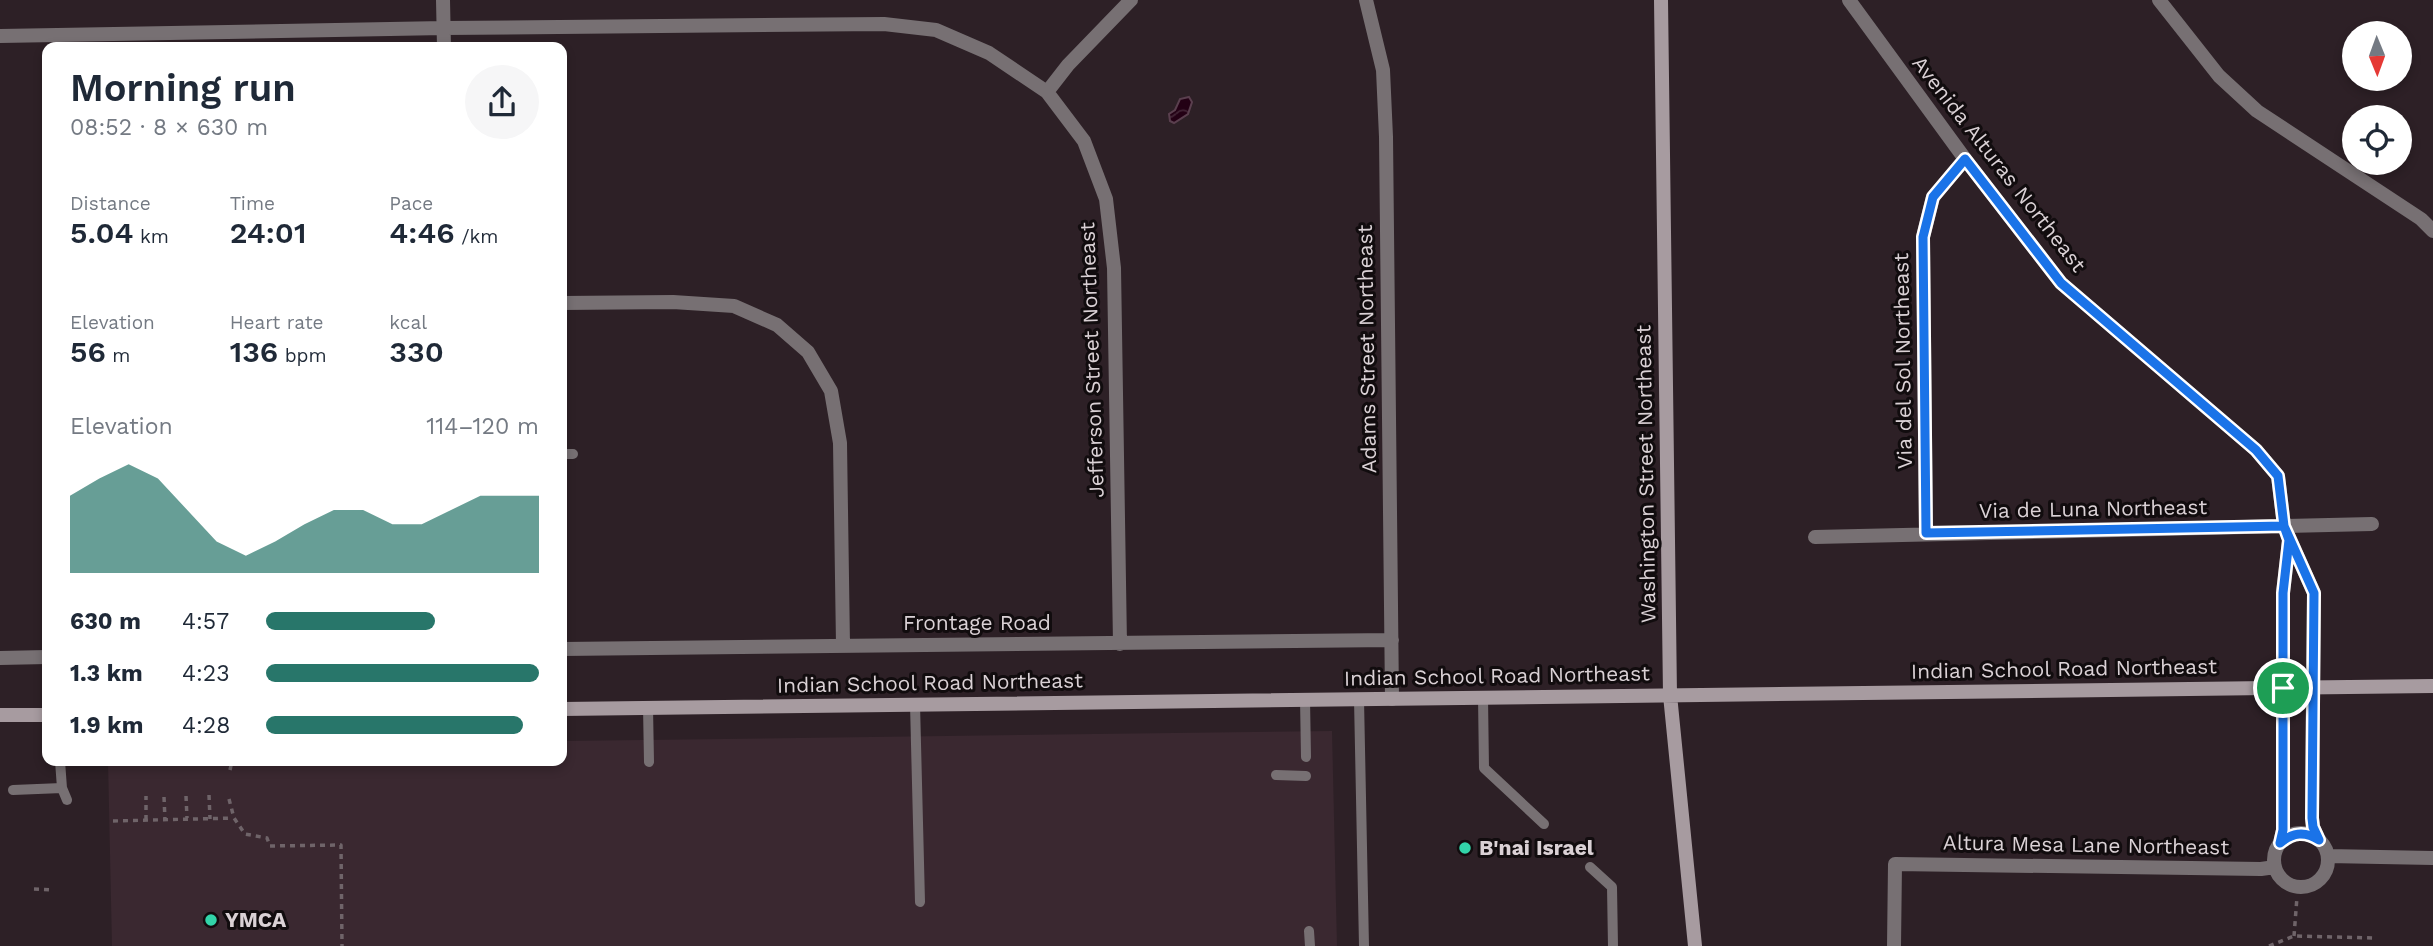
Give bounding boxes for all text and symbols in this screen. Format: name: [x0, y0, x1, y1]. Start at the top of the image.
north arrow: [2342, 21, 2412, 91]
map controls: [2342, 21, 2412, 175]
street label: Avenida Alturas Northeast: [1907, 51, 2092, 277]
button: share: [465, 65, 539, 139]
text: Morning run: [70, 66, 296, 110]
button: locate: [2342, 105, 2412, 175]
text: 08:52 · 8 × 630 m: [70, 114, 268, 141]
text: Distance: [70, 192, 151, 215]
text: Time: [230, 192, 275, 215]
text: Pace: [389, 192, 433, 215]
text: 5.04: [70, 215, 134, 250]
text: 24:01: [230, 215, 306, 250]
text: 4:46: [389, 215, 455, 250]
street label: Jefferson Street Northeast: [1074, 222, 1109, 498]
street label: Adams Street Northeast: [1352, 224, 1381, 474]
text: km: [134, 225, 169, 248]
text: /km: [455, 225, 498, 248]
street label: Via del Sol Northeast: [1888, 252, 1917, 469]
text: Elevation: [70, 311, 155, 334]
text: Heart rate: [230, 311, 324, 334]
text: kcal: [389, 311, 427, 334]
street label: Washington Street Northeast: [1630, 324, 1661, 623]
text: 56: [70, 334, 106, 369]
text: 136: [230, 334, 278, 369]
text: 330: [389, 334, 444, 369]
text: m: [106, 344, 130, 367]
text: bpm: [278, 344, 327, 367]
text: Elevation: [70, 413, 173, 440]
text: 114–120 m: [426, 413, 539, 440]
street label: Via de Luna Northeast: [1979, 494, 2208, 523]
text: 630 m: [70, 608, 141, 635]
text: 4:57: [182, 608, 229, 635]
street label: Frontage Road: [903, 610, 1051, 635]
street label: Indian School Road Northeast: [1911, 653, 2217, 684]
pin: [2253, 658, 2313, 718]
text: 1.3 km: [70, 660, 143, 687]
text: 4:23: [182, 660, 230, 687]
street label: Indian School Road Northeast: [1344, 660, 1650, 691]
street label: Indian School Road Northeast: [777, 667, 1083, 698]
icon: arrive: [2264, 669, 2302, 707]
text: 1.9 km: [70, 712, 143, 739]
text: 4:28: [182, 712, 230, 739]
street label: Altura Mesa Lane Northeast: [1943, 830, 2229, 859]
place label: B'nai Israel: [1479, 835, 1594, 860]
marker: B'nai Israel: [1457, 840, 1473, 856]
place label: YMCA: [225, 907, 287, 932]
marker: YMCA: [203, 912, 219, 928]

